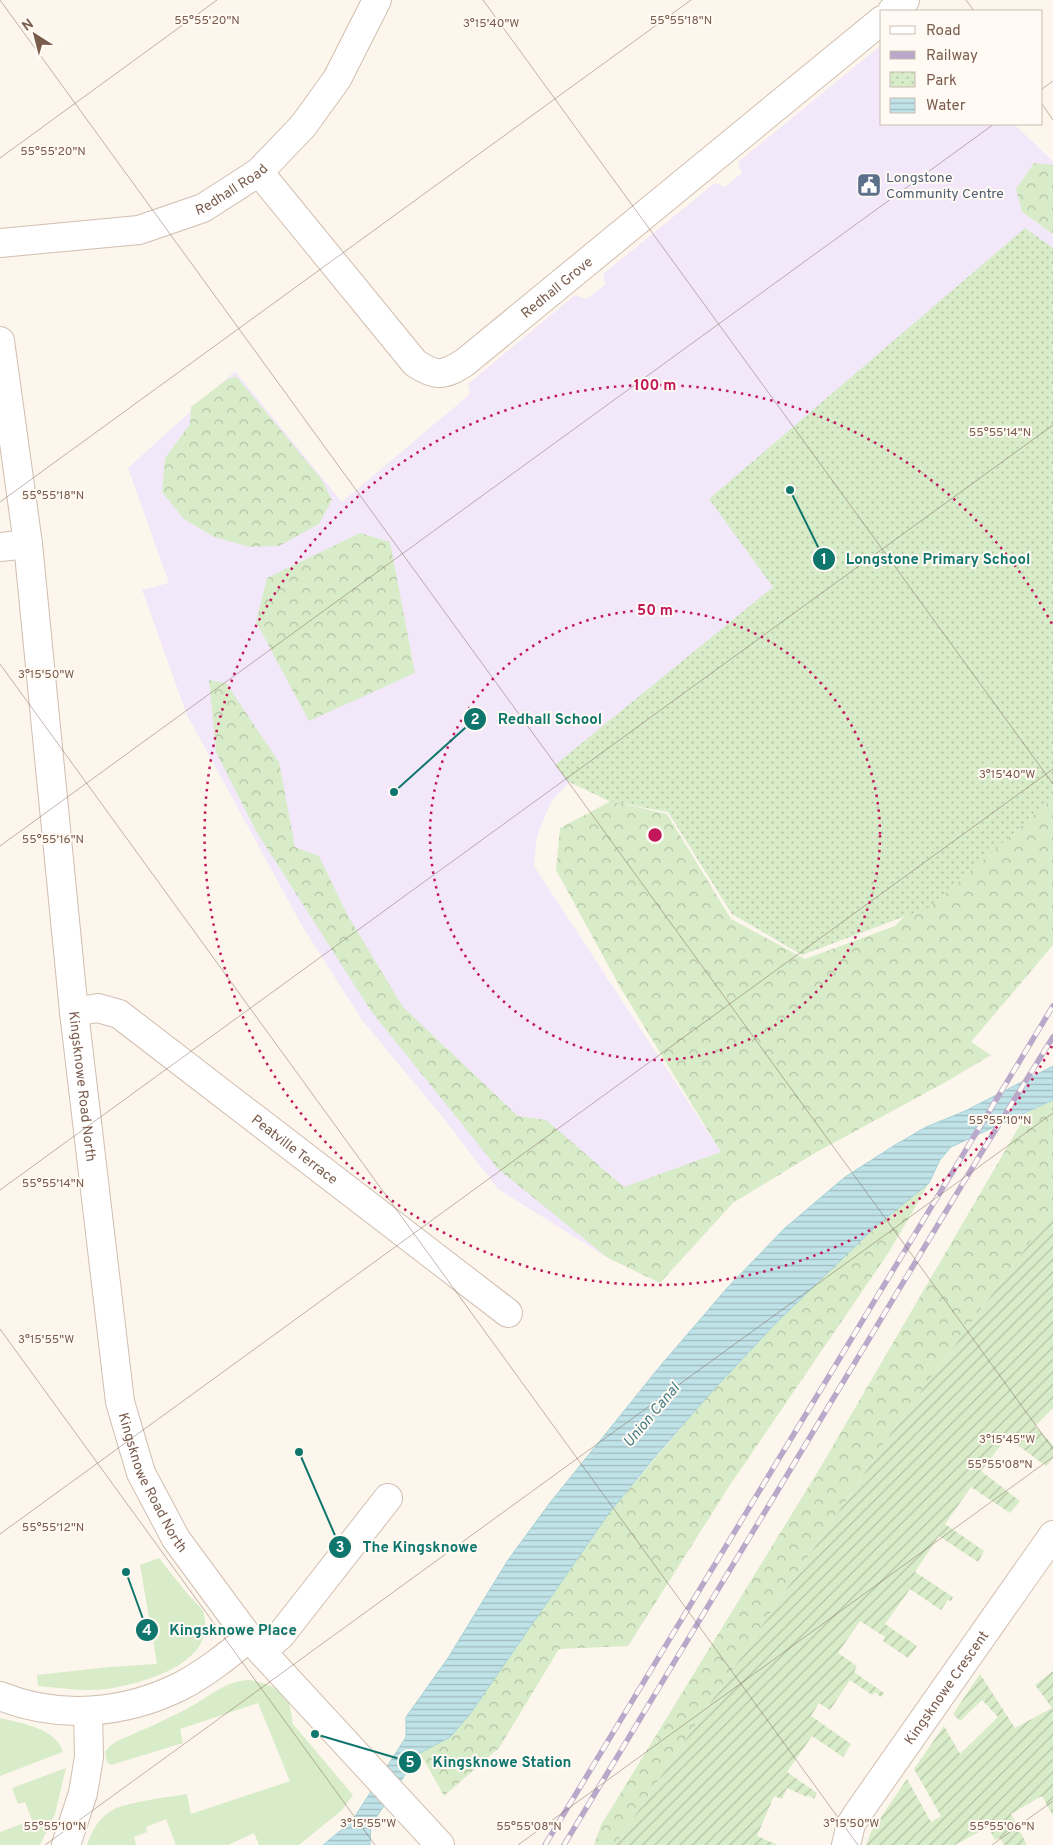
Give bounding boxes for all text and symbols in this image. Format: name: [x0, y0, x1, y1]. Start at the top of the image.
north arrow: [10, 10, 60, 60]
legend: [880, 10, 1043, 125]
text: 55°55'20"N: [174, 13, 240, 29]
text: 55°55'18"N: [650, 13, 712, 29]
text: N: [19, 16, 37, 36]
text: 3°15'40"W: [463, 16, 519, 32]
text: Road: [926, 22, 961, 41]
text: Railway: [926, 47, 978, 66]
text: Park: [926, 72, 957, 91]
text: Water: [926, 97, 966, 116]
text: 55°55'20"N: [20, 144, 86, 160]
street label: Redhall Road: [193, 161, 272, 220]
place label: Longstone Community Centre: [886, 170, 1004, 203]
public building icon: Longstone Community Centre: [856, 172, 882, 198]
street label: Redhall Grove: [518, 254, 597, 323]
text: 100 m: [634, 377, 676, 396]
text: 55°55'14"N: [969, 425, 1031, 441]
text: 55°55'18"N: [22, 488, 84, 504]
callout: Longstone Primary School: [811, 544, 1041, 574]
text: 1: [821, 551, 827, 570]
text: Longstone Primary School: [846, 551, 1030, 570]
text: 50 m: [637, 602, 673, 621]
text: 3°15'50"W: [18, 667, 74, 683]
callout: Redhall School: [462, 704, 612, 734]
text: 2: [470, 711, 480, 730]
text: Redhall School: [498, 711, 602, 730]
text: 3°15'40"W: [979, 767, 1035, 783]
centre of rings: [646, 826, 664, 844]
text: 55°55'16"N: [22, 832, 84, 848]
street label: Kingsknowe Road North: [64, 1010, 99, 1163]
street label: Peatville Terrace: [247, 1112, 340, 1189]
text: 55°55'10"N: [969, 1113, 1031, 1129]
text: 55°55'14"N: [22, 1176, 84, 1192]
text: 3°15'55"W: [18, 1332, 74, 1348]
water label: Union Canal: [620, 1379, 685, 1452]
street label: Kingsknowe Road North: [114, 1411, 190, 1556]
text: 3°15'45"W: [979, 1432, 1035, 1448]
text: 55°55'08"N: [967, 1457, 1033, 1473]
text: 55°55'12"N: [22, 1520, 84, 1536]
callout: The Kingsknowe: [328, 1532, 488, 1562]
text: 3: [336, 1539, 345, 1558]
text: The Kingsknowe: [362, 1539, 478, 1558]
callout: Kingsknowe Place: [135, 1615, 307, 1645]
text: 4: [142, 1622, 152, 1641]
text: Kingsknowe Place: [169, 1622, 297, 1641]
street label: Kingsknowe Crescent: [902, 1628, 993, 1749]
callout: Kingsknowe Station: [398, 1747, 582, 1777]
text: 5: [405, 1754, 415, 1773]
text: Kingsknowe Station: [433, 1754, 571, 1773]
text: 3°15'55"W: [340, 1816, 396, 1832]
text: 3°15'50"W: [823, 1816, 879, 1832]
text: 55°55'10"N: [24, 1819, 86, 1835]
text: 55°55'08"N: [496, 1819, 562, 1835]
text: 55°55'06"N: [969, 1819, 1035, 1835]

